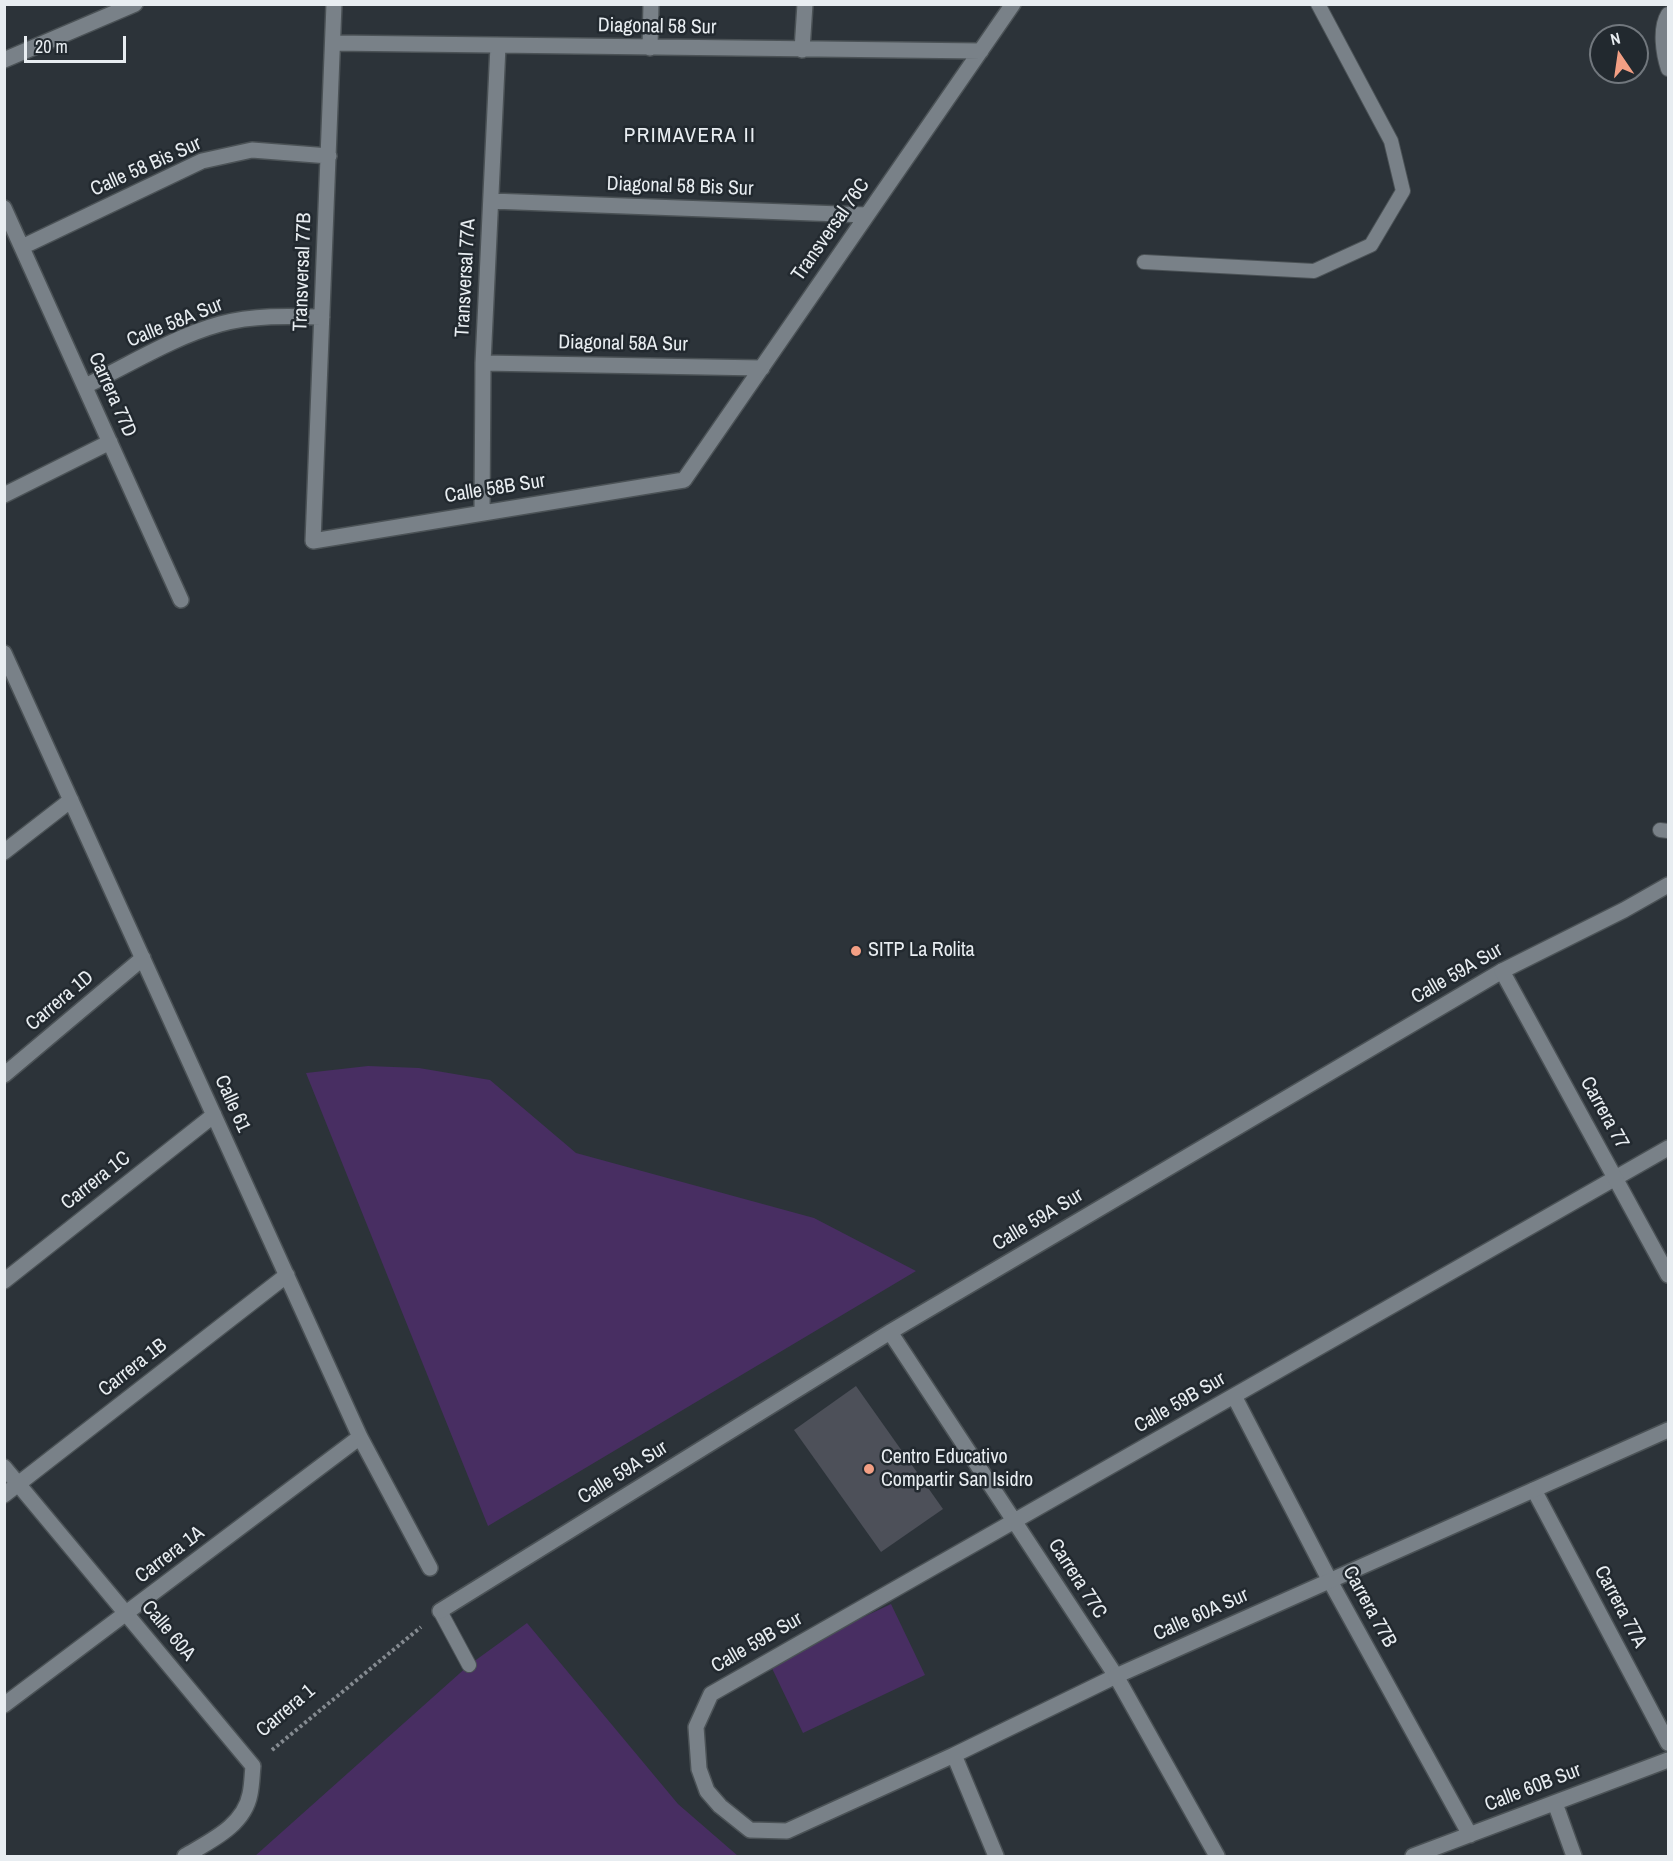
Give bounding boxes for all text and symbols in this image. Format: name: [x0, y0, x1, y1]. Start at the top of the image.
street label: Diagonal 58 Sur: [598, 14, 716, 40]
scale bar: [27, 24, 129, 62]
north arrow: [1589, 24, 1649, 84]
text: N: [1608, 27, 1622, 50]
text: 20 m: [35, 34, 68, 59]
district label: PRIMAVERA II: [624, 123, 756, 149]
street label: Calle 58 Bis Sur: [87, 132, 205, 202]
street label: Diagonal 58 Bis Sur: [606, 172, 754, 202]
street label: Transversal 76C: [787, 174, 875, 286]
street label: Transversal 77B: [289, 212, 317, 332]
street label: Transversal 77A: [451, 218, 481, 338]
street label: Calle 58A Sur: [124, 293, 226, 353]
street label: Diagonal 58A Sur: [558, 331, 688, 357]
street label: Carrera 77D: [83, 349, 141, 441]
street label: Calle 58B Sur: [443, 469, 547, 509]
street label: Calle 59A Sur: [1407, 938, 1507, 1010]
place label: SITP La Rolita: [868, 939, 975, 963]
marker: SITP La Rolita: [849, 944, 863, 958]
street label: Carrera 1D: [21, 966, 99, 1036]
street label: Calle 61: [209, 1072, 255, 1136]
street label: Carrera 77: [1575, 1073, 1633, 1153]
street label: Carrera 1C: [57, 1147, 135, 1215]
street label: Calle 59A Sur: [988, 1184, 1088, 1256]
street label: Carrera 1B: [94, 1334, 172, 1402]
street label: Calle 59B Sur: [1130, 1367, 1230, 1439]
street label: Calle 59A Sur: [574, 1436, 672, 1510]
place label: Centro Educativo Compartir San Isidro: [881, 1446, 1033, 1493]
marker: Centro Educativo Compartir San Isidro: [862, 1462, 876, 1476]
street label: Carrera 1A: [131, 1521, 209, 1589]
street label: Carrera 77C: [1042, 1535, 1112, 1623]
street label: Carrera 77B: [1337, 1562, 1401, 1652]
street label: Carrera 77A: [1588, 1562, 1652, 1652]
street label: Calle 60A Sur: [1150, 1583, 1252, 1647]
street label: Calle 60A: [136, 1596, 200, 1666]
street label: Calle 59B Sur: [707, 1607, 807, 1679]
street label: Carrera 1: [252, 1680, 320, 1742]
street label: Calle 60B Sur: [1481, 1759, 1585, 1817]

